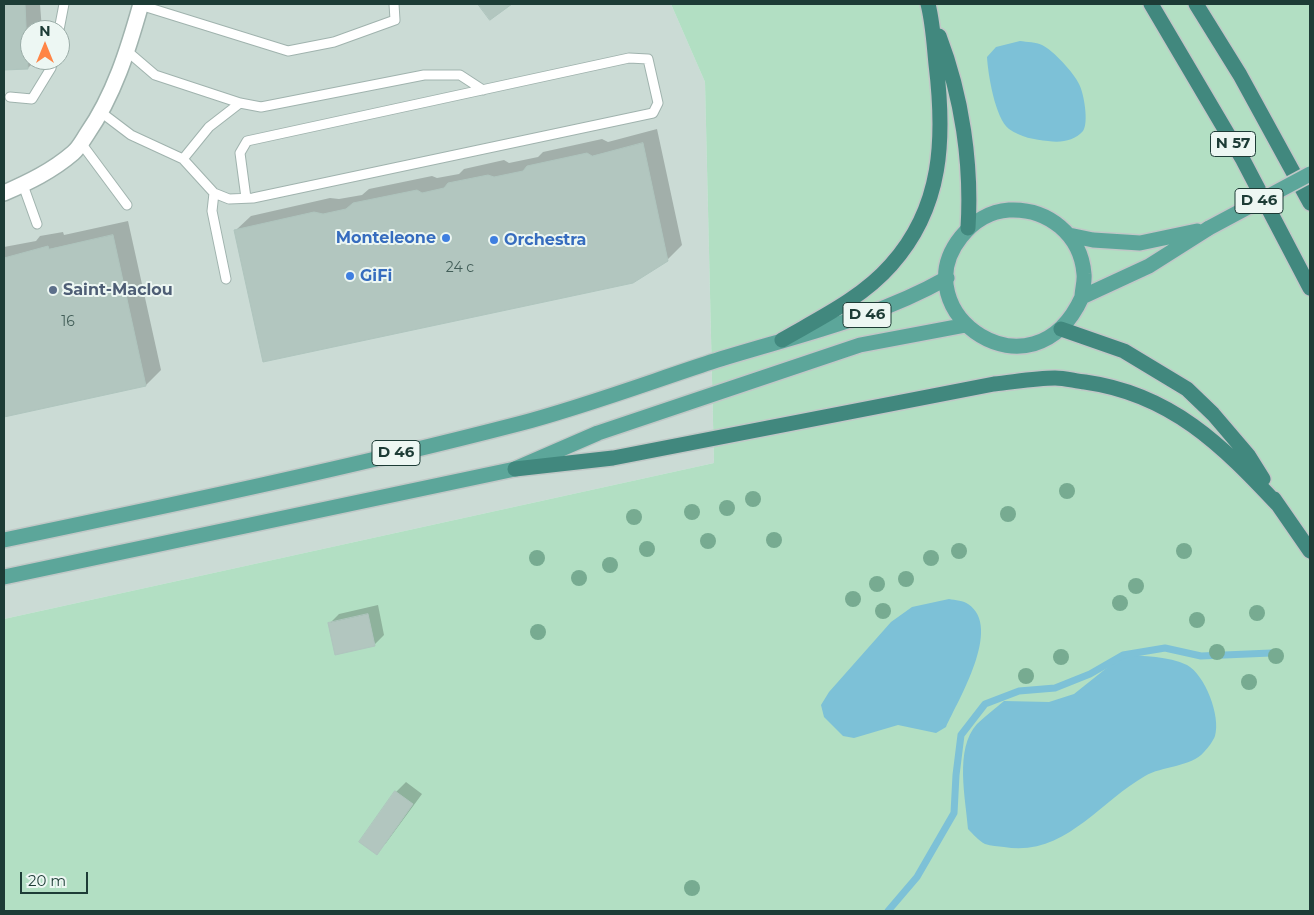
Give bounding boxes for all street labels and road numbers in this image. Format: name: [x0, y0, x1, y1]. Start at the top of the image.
road number: N 57: [1210, 132, 1256, 156]
road number: D 46: [1235, 188, 1283, 214]
road number: D 46: [843, 302, 891, 328]
road number: D 46: [372, 440, 420, 466]

